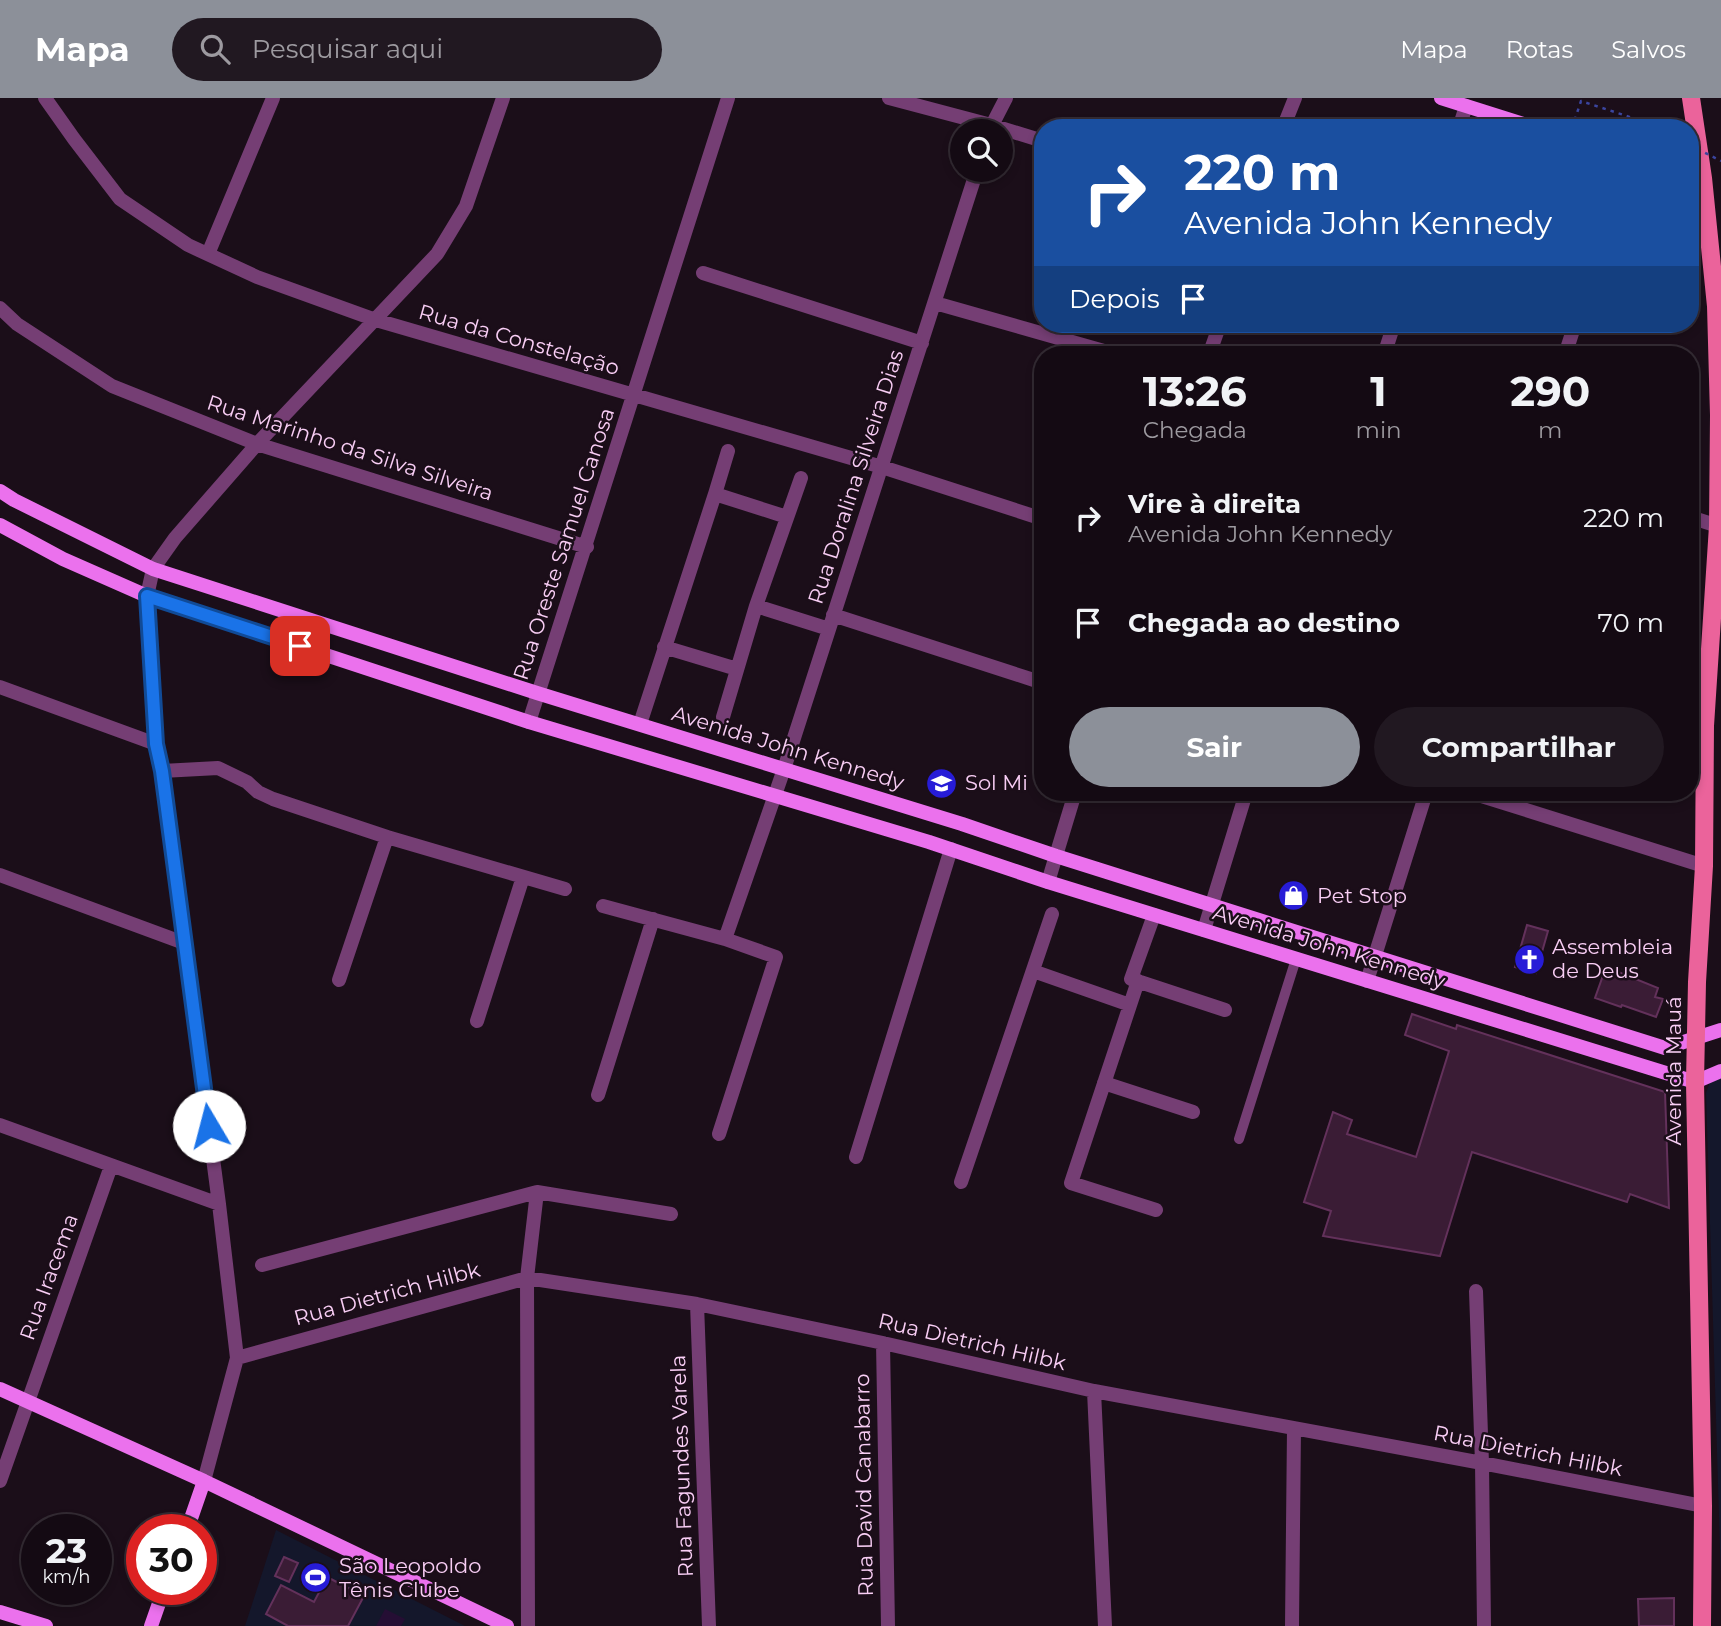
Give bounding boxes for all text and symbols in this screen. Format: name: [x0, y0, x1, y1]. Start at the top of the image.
search box: [172, 18, 662, 81]
text: Mapa: [35, 29, 130, 69]
icon: search: [196, 30, 234, 68]
text: Pesquisar aqui: [252, 33, 443, 65]
text: Mapa: [1400, 35, 1468, 64]
text: Rotas: [1506, 35, 1573, 64]
text: Salvos: [1611, 35, 1686, 64]
map controls: [950, 119, 1013, 182]
button: search: [950, 119, 1013, 182]
text: 220 m: [1184, 143, 1340, 202]
icon: right: [1069, 147, 1160, 238]
text: Avenida John Kennedy: [1184, 203, 1552, 242]
icon: arrive: [1174, 280, 1212, 318]
text: Depois: [1069, 283, 1160, 315]
street label: Rua da Constelação: [416, 299, 622, 380]
street label: Rua Doralina Silveira Dias: [803, 347, 908, 607]
text: 13:26: [1143, 365, 1247, 417]
text: 1: [1370, 365, 1387, 417]
text: 290: [1510, 365, 1590, 417]
street label: Rua Marinho da Silva Silveira: [204, 389, 496, 506]
street label: Rua Oreste Samuel Canosa: [508, 405, 619, 683]
text: Chegada: [1143, 416, 1247, 444]
text: min: [1356, 416, 1402, 444]
text: m: [1538, 416, 1563, 444]
text: Vire à direita: [1128, 488, 1301, 520]
icon: right: [1069, 499, 1107, 537]
text: 220 m: [1583, 502, 1664, 534]
text: Avenida John Kennedy: [1128, 520, 1393, 548]
icon: arrive: [1069, 604, 1107, 642]
text: Chegada ao destino: [1128, 607, 1400, 639]
text: 70 m: [1598, 607, 1664, 639]
pin: [270, 616, 330, 676]
icon: arrive: [281, 627, 319, 665]
street label: Avenida John Kennedy: [669, 700, 908, 795]
button: Sair: [1069, 707, 1360, 787]
button: Compartilhar: [1374, 707, 1664, 787]
school or university icon: Sol Mi: [925, 766, 959, 800]
place label: Sol Mi: [965, 770, 1028, 795]
shop icon: Pet Stop: [1277, 879, 1311, 913]
place label: Pet Stop: [1317, 883, 1407, 908]
street label: Avenida John Kennedy: [1210, 899, 1449, 994]
place label: Assembleia de Deus: [1552, 934, 1673, 983]
church icon: Assembleia de Deus: [1512, 942, 1546, 976]
street label: Avenida Mauá: [1661, 996, 1686, 1146]
position arrow: [172, 1089, 246, 1163]
street label: Rua Iracema: [14, 1210, 83, 1343]
street label: Rua Dietrich Hilbk: [291, 1257, 483, 1330]
street label: Rua Dietrich Hilbk: [876, 1308, 1069, 1375]
street label: Rua Fagundes Varela: [665, 1354, 698, 1578]
street label: Rua David Canabarro: [849, 1373, 878, 1597]
street label: Rua Dietrich Hilbk: [1432, 1420, 1625, 1481]
speed limit sign: 30: [126, 1514, 217, 1605]
text: 23: [46, 1529, 87, 1572]
place label: São Leopoldo Tênis Clube: [339, 1553, 482, 1602]
sports icon: São Leopoldo Tênis Clube: [299, 1561, 333, 1595]
text: km/h: [42, 1566, 91, 1588]

